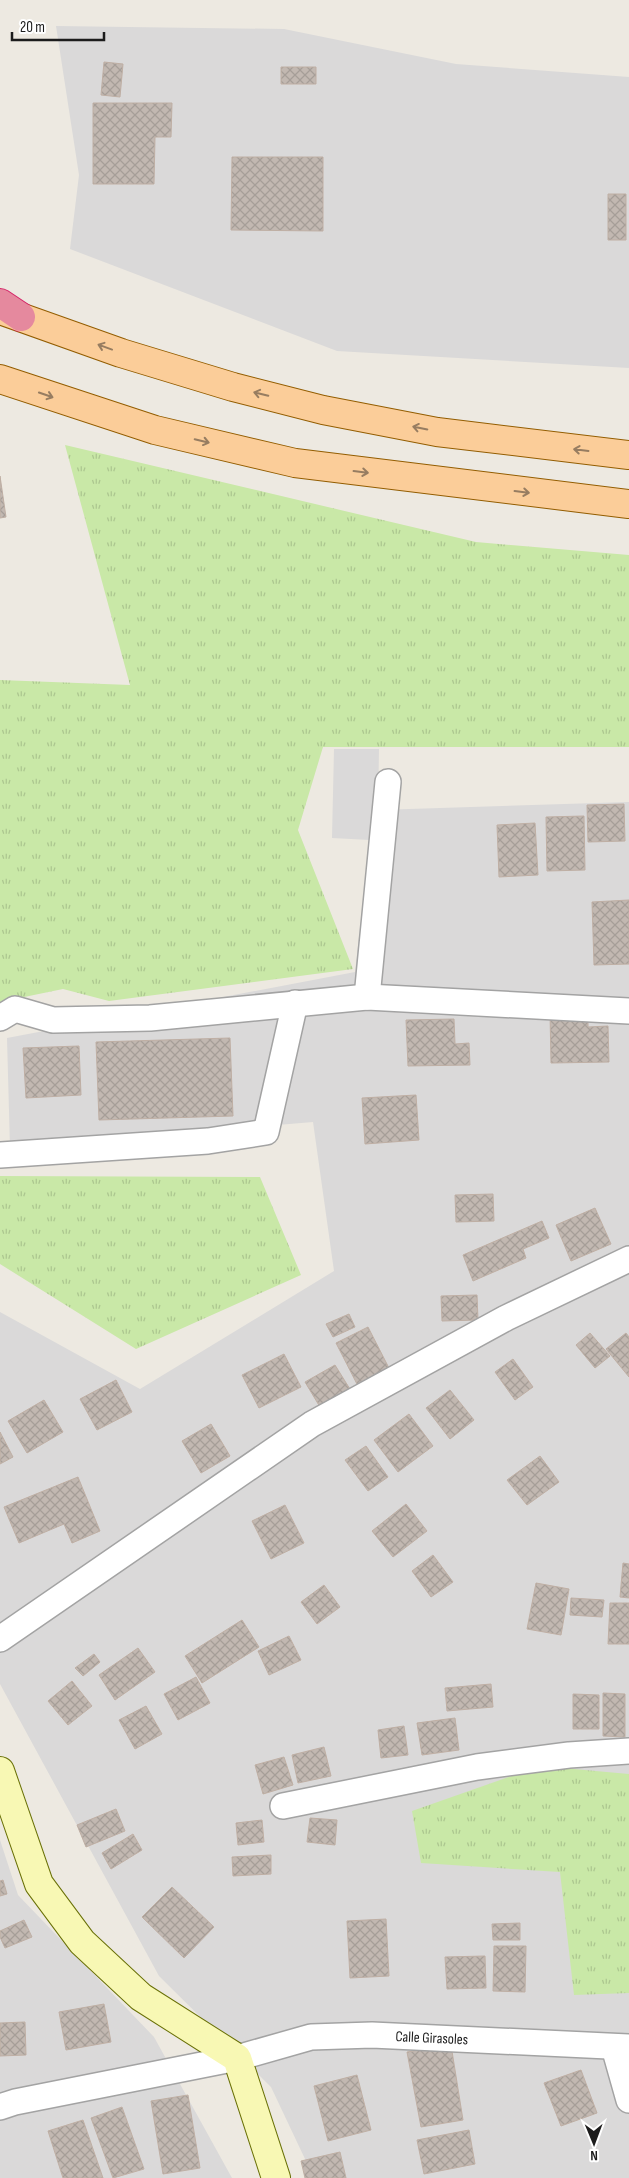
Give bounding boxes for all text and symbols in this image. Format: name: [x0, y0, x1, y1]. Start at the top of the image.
scale bar: [12, 10, 105, 42]
text: 20 m: [20, 18, 45, 37]
one-way arrow: [98, 342, 113, 351]
one-way arrow: [253, 389, 269, 398]
one-way arrow: [38, 391, 53, 400]
one-way arrow: [412, 423, 428, 433]
one-way arrow: [193, 437, 209, 446]
one-way arrow: [573, 445, 589, 455]
one-way arrow: [353, 467, 369, 477]
one-way arrow: [514, 487, 530, 497]
street label: Calle Girasoles: [395, 2027, 469, 2049]
north arrow: [569, 2118, 619, 2168]
text: N: [590, 2147, 598, 2164]

